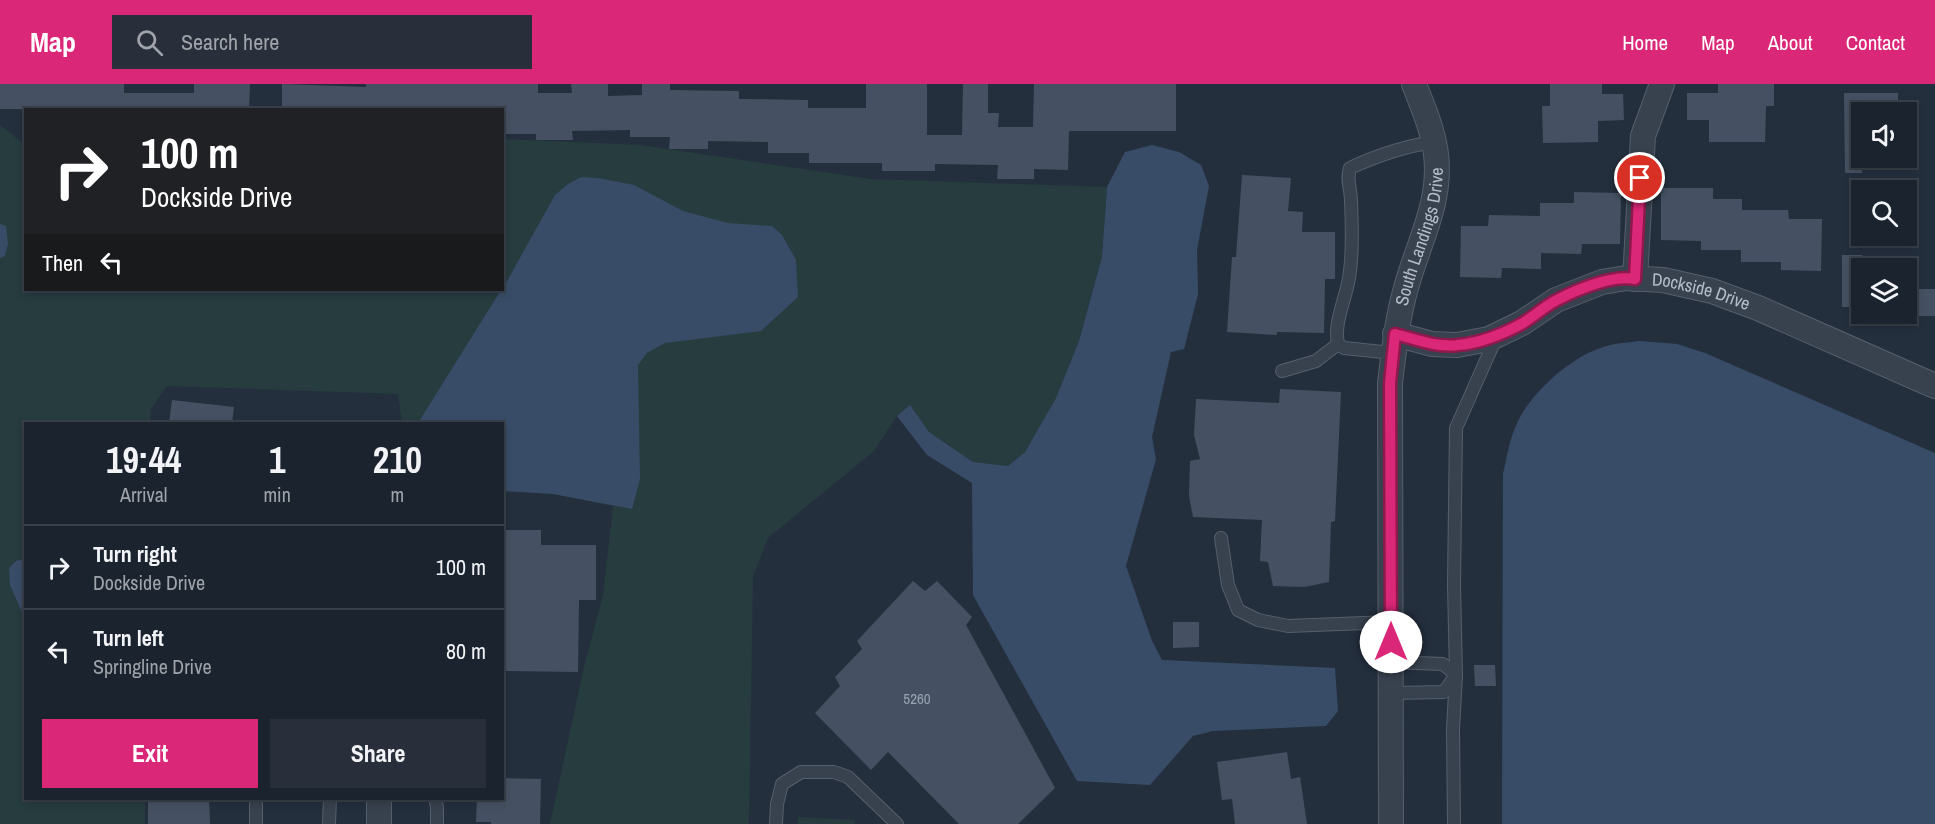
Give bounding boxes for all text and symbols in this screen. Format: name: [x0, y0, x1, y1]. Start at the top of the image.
search box: [112, 15, 532, 69]
text: Map: [30, 23, 76, 61]
icon: search: [133, 26, 166, 59]
text: Search here: [181, 27, 279, 57]
text: Home: [1622, 28, 1668, 57]
text: Map: [1701, 28, 1735, 57]
text: About: [1768, 28, 1813, 57]
text: Contact: [1846, 28, 1905, 57]
map controls: [1851, 102, 1917, 324]
button: sound: [1851, 102, 1917, 168]
text: 100 m: [141, 125, 239, 181]
icon: right: [42, 132, 120, 210]
pin: [1614, 152, 1665, 203]
icon: arrive: [1623, 161, 1656, 194]
street label: South Landings Drive: [1389, 167, 1449, 308]
text: Dockside Drive: [141, 179, 292, 215]
button: search: [1851, 180, 1917, 246]
icon: left: [95, 246, 128, 279]
text: Then: [42, 248, 83, 278]
button: layers: [1851, 258, 1917, 324]
street label: Dockside Drive: [1651, 266, 1754, 316]
text: 19:44: [106, 436, 181, 484]
text: 1: [269, 436, 285, 484]
text: 210: [373, 436, 422, 484]
text: Arrival: [120, 481, 167, 508]
text: min: [263, 481, 291, 508]
text: m: [391, 481, 404, 508]
text: Turn right: [93, 539, 177, 569]
icon: right: [42, 551, 75, 584]
text: 100 m: [436, 552, 486, 582]
text: Dockside Drive: [93, 569, 205, 596]
position arrow: [1359, 610, 1423, 674]
text: Turn left: [93, 623, 164, 653]
icon: left: [42, 635, 75, 668]
text: 80 m: [446, 636, 486, 666]
text: Springline Drive: [93, 653, 212, 680]
house number: 5260: [903, 688, 931, 709]
button: Exit: [42, 719, 258, 788]
button: Share: [270, 719, 486, 788]

